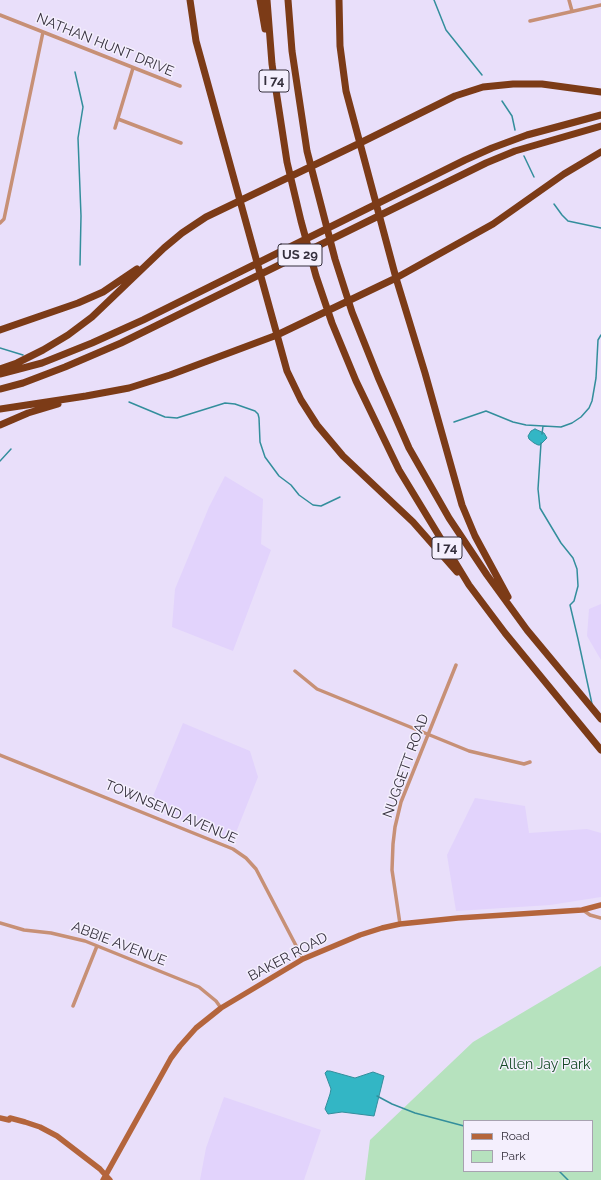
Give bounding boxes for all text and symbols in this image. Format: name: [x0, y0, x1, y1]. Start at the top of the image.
street label: NATHAN HUNT DRIVE: [34, 10, 176, 80]
road number: I 74: [259, 70, 289, 92]
road number: US 29: [278, 244, 322, 266]
road number: I 74: [432, 537, 462, 559]
street label: NUGGETT ROAD: [379, 712, 433, 820]
street label: TOWNSEND AVENUE: [102, 777, 240, 847]
street label: ABBIE AVENUE: [69, 918, 169, 970]
street label: BAKER ROAD: [245, 929, 331, 985]
park label: Allen Jay Park: [500, 1057, 590, 1073]
legend: [463, 1120, 593, 1172]
text: Road: [501, 1129, 530, 1143]
text: Park: [501, 1149, 526, 1163]

